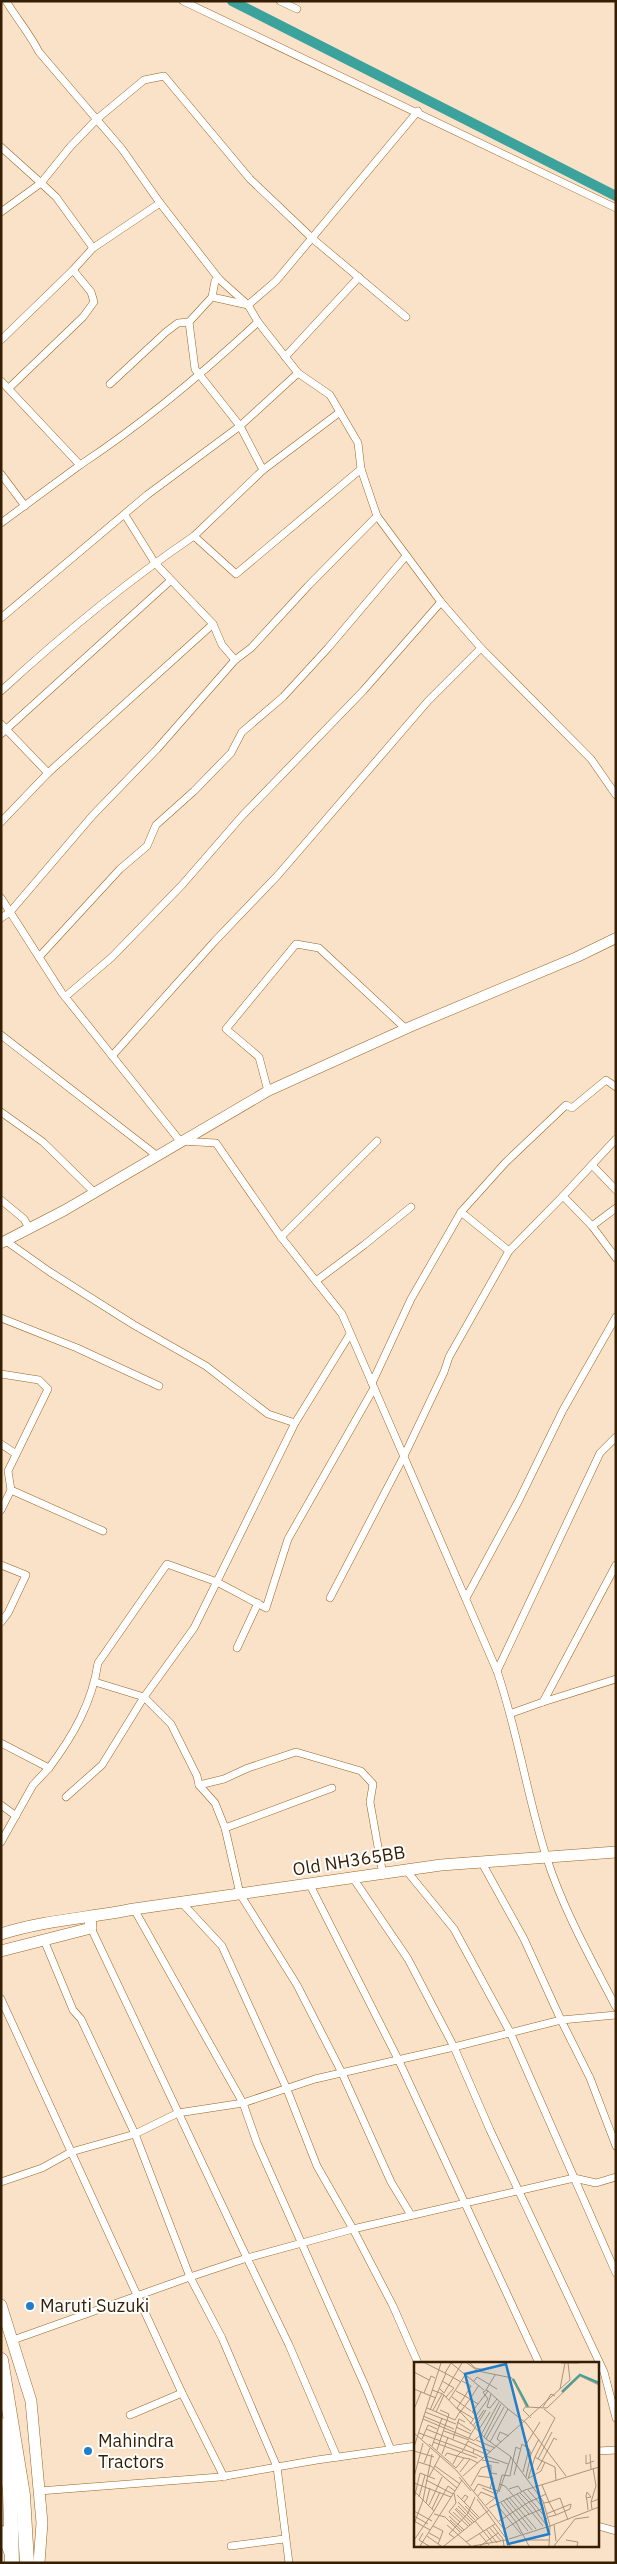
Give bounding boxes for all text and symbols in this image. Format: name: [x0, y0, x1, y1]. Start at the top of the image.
street label: Old NH365BB: [291, 1840, 407, 1881]
place label: Maruti Suzuki: [40, 2294, 149, 2317]
marker: Maruti Suzuki: [24, 2300, 36, 2312]
inset map: [414, 2362, 600, 2546]
place label: Mahindra Tractors: [98, 2429, 174, 2473]
marker: Mahindra Tractors: [82, 2445, 94, 2457]

